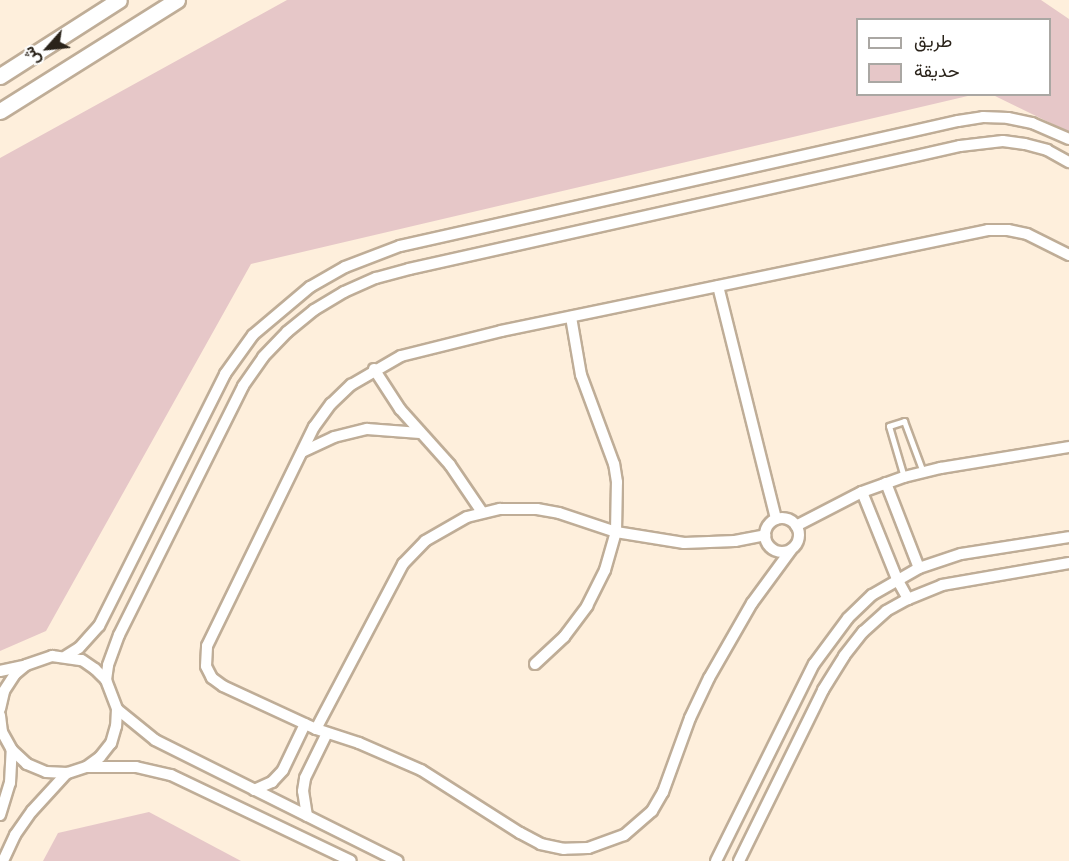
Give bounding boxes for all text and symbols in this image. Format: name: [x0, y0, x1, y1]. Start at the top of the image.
north arrow: [18, 18, 78, 78]
legend: [856, 18, 1051, 96]
text: طريق: [914, 29, 952, 53]
text: ش: [18, 43, 45, 70]
text: حديقة: [914, 59, 960, 83]

